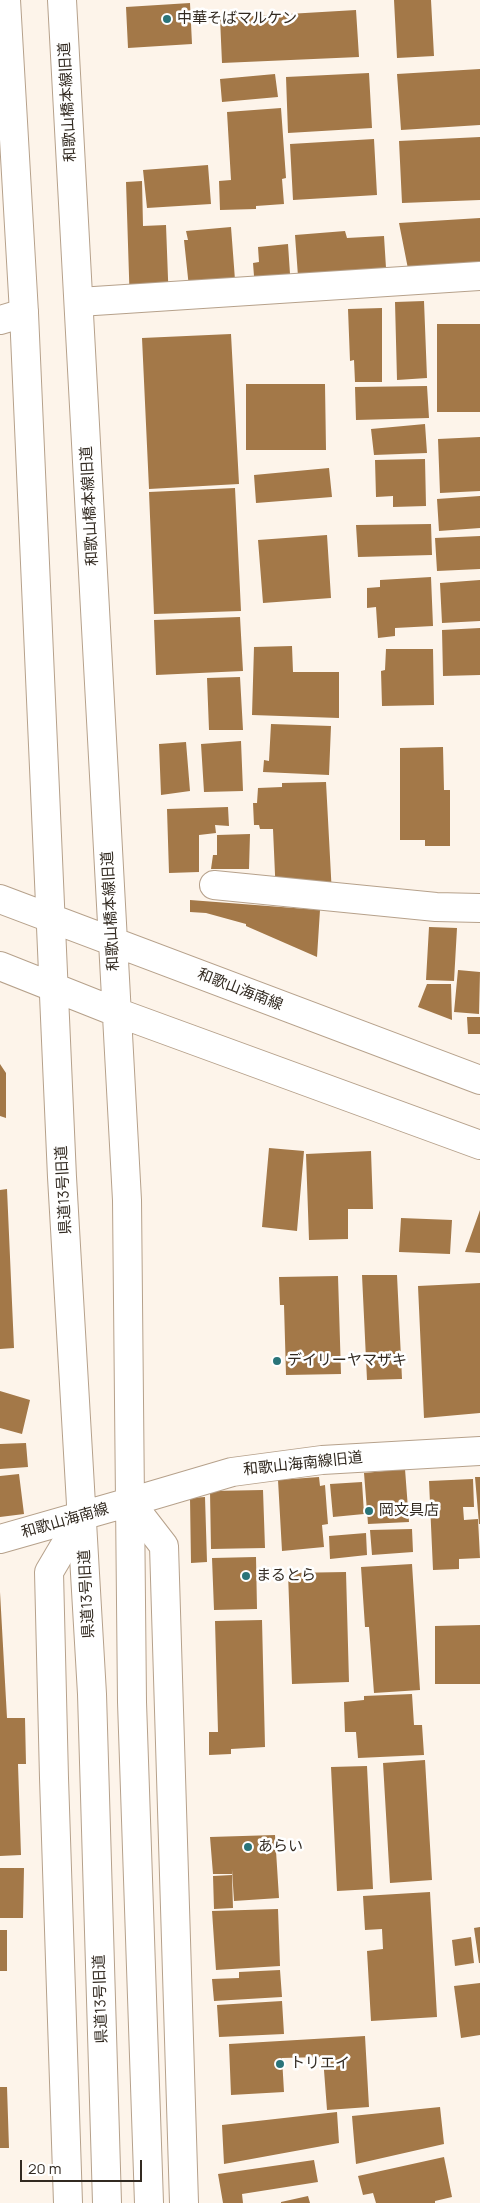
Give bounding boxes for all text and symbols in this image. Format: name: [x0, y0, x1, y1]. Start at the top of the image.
place label: 中華そばマルケン: [177, 10, 297, 28]
marker: 中華そばマルケン: [161, 13, 173, 25]
street label: 和歌山橋本線旧道: [56, 42, 80, 162]
street label: 和歌山橋本線旧道: [78, 446, 102, 566]
street label: 和歌山橋本線旧道: [99, 851, 123, 971]
street label: 和歌山海南線: [195, 965, 285, 1015]
street label: 県道13号旧道: [53, 1145, 75, 1235]
place label: デイリーヤマザキ: [287, 1352, 407, 1370]
marker: デイリーヤマザキ: [271, 1355, 283, 1367]
street label: 和歌山海南線旧道: [242, 1449, 364, 1479]
street label: 和歌山海南線: [19, 1500, 111, 1542]
place label: 岡文具店: [379, 1502, 439, 1520]
marker: 岡文具店: [363, 1505, 375, 1517]
street label: 県道13号旧道: [76, 1549, 98, 1639]
place label: まるとら: [256, 1567, 316, 1585]
marker: まるとら: [240, 1570, 252, 1582]
place label: あらい: [258, 1838, 303, 1856]
marker: あらい: [242, 1841, 254, 1853]
street label: 県道13号旧道: [90, 1954, 112, 2044]
place label: トリエイ: [290, 2055, 350, 2073]
marker: トリエイ: [274, 2058, 286, 2070]
scale bar: [22, 2150, 145, 2182]
text: 20 m: [28, 2158, 61, 2179]

